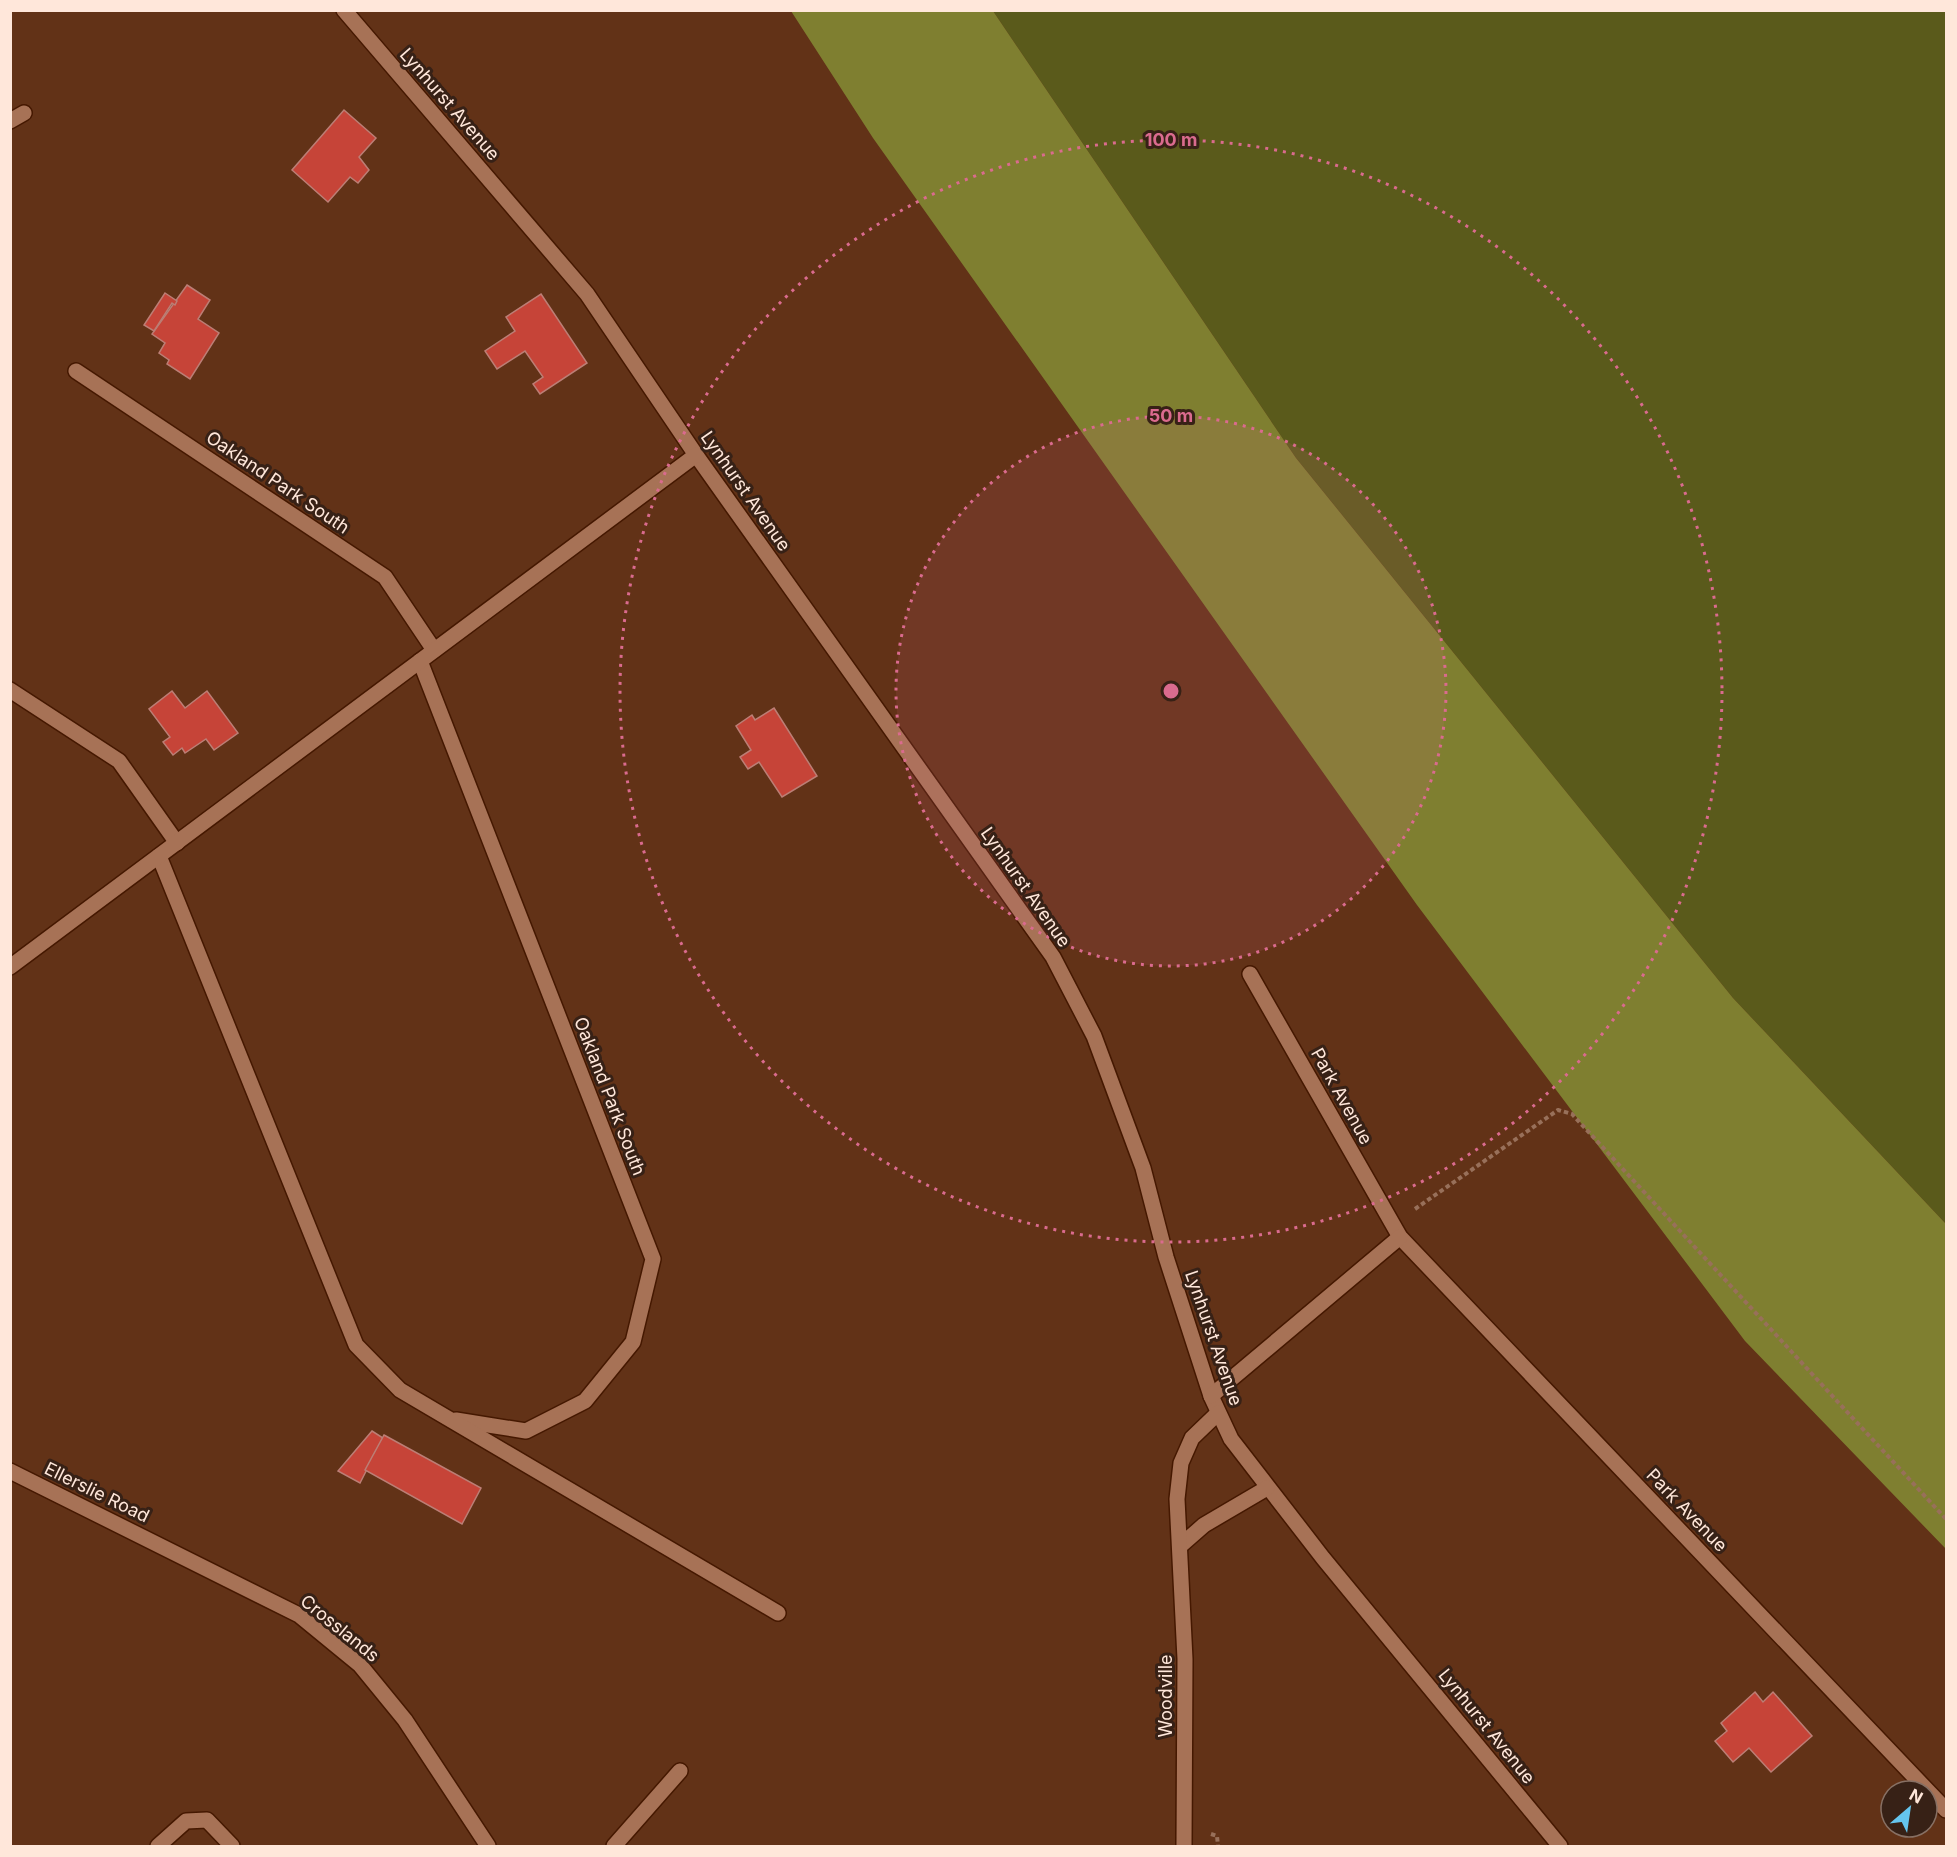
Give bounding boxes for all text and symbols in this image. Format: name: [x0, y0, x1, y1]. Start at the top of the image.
street label: Lynhurst Avenue: [396, 44, 504, 164]
text: 100 m: [1145, 129, 1197, 150]
text: 50 m: [1149, 405, 1193, 426]
street label: Oakland Park South: [202, 426, 354, 538]
street label: Lynhurst Avenue: [697, 427, 795, 555]
centre of rings: [1161, 681, 1181, 701]
street label: Lynhurst Avenue: [977, 823, 1075, 951]
street label: Oakland Park South: [570, 1014, 650, 1178]
street label: Park Avenue: [1307, 1044, 1377, 1148]
street label: Lynhurst Avenue: [1181, 1268, 1247, 1408]
street label: Ellerslie Road: [41, 1458, 153, 1526]
street label: Park Avenue: [1642, 1464, 1732, 1556]
street label: Crosslands: [296, 1590, 384, 1666]
street label: Woodville: [1155, 1654, 1176, 1738]
street label: Lynhurst Avenue: [1434, 1664, 1540, 1788]
north arrow: [1879, 1779, 1939, 1839]
text: N: [1906, 1784, 1926, 1808]

